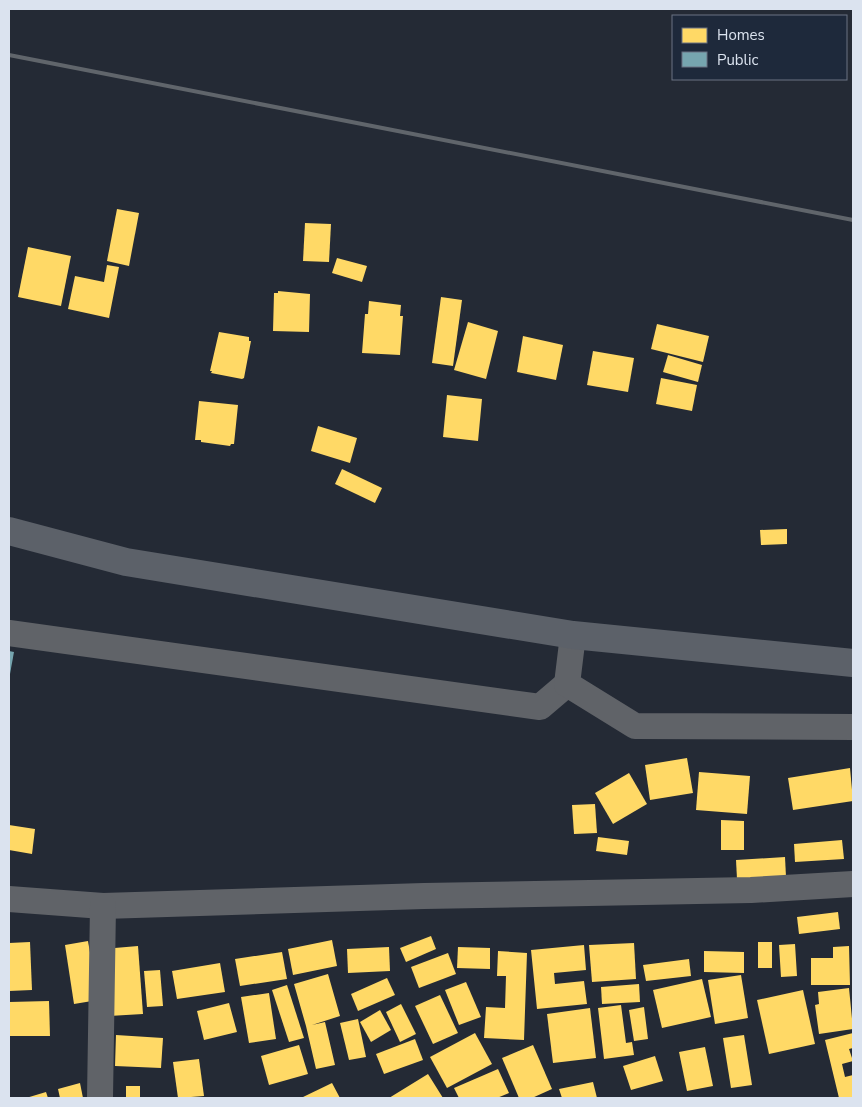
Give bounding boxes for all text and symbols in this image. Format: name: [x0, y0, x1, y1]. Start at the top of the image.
legend: [672, 15, 847, 80]
text: Homes: [717, 25, 765, 45]
text: Public: [717, 50, 758, 70]

